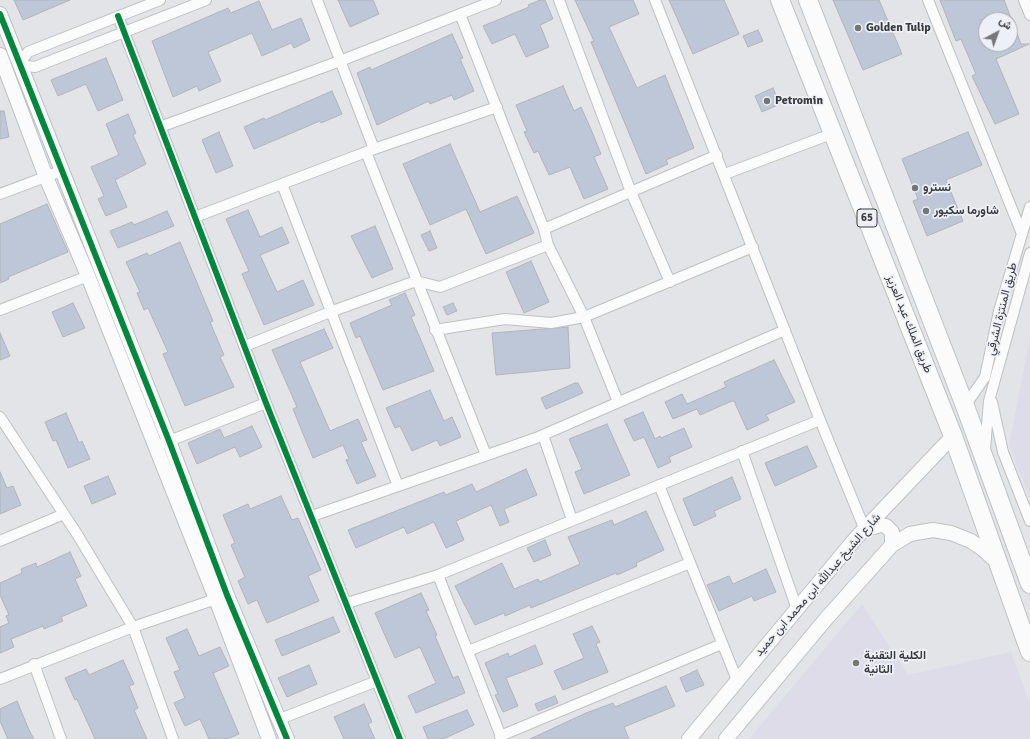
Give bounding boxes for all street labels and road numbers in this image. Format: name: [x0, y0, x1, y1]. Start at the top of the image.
road number: 65: [857, 209, 877, 227]
street label: طريق المنتزة الشرقي: [983, 261, 1021, 357]
street label: طريق الملك عبد العزيز: [883, 273, 935, 375]
street label: شارع الشيخ عبدالله ابن محمد ابن حميد: [752, 510, 884, 660]

